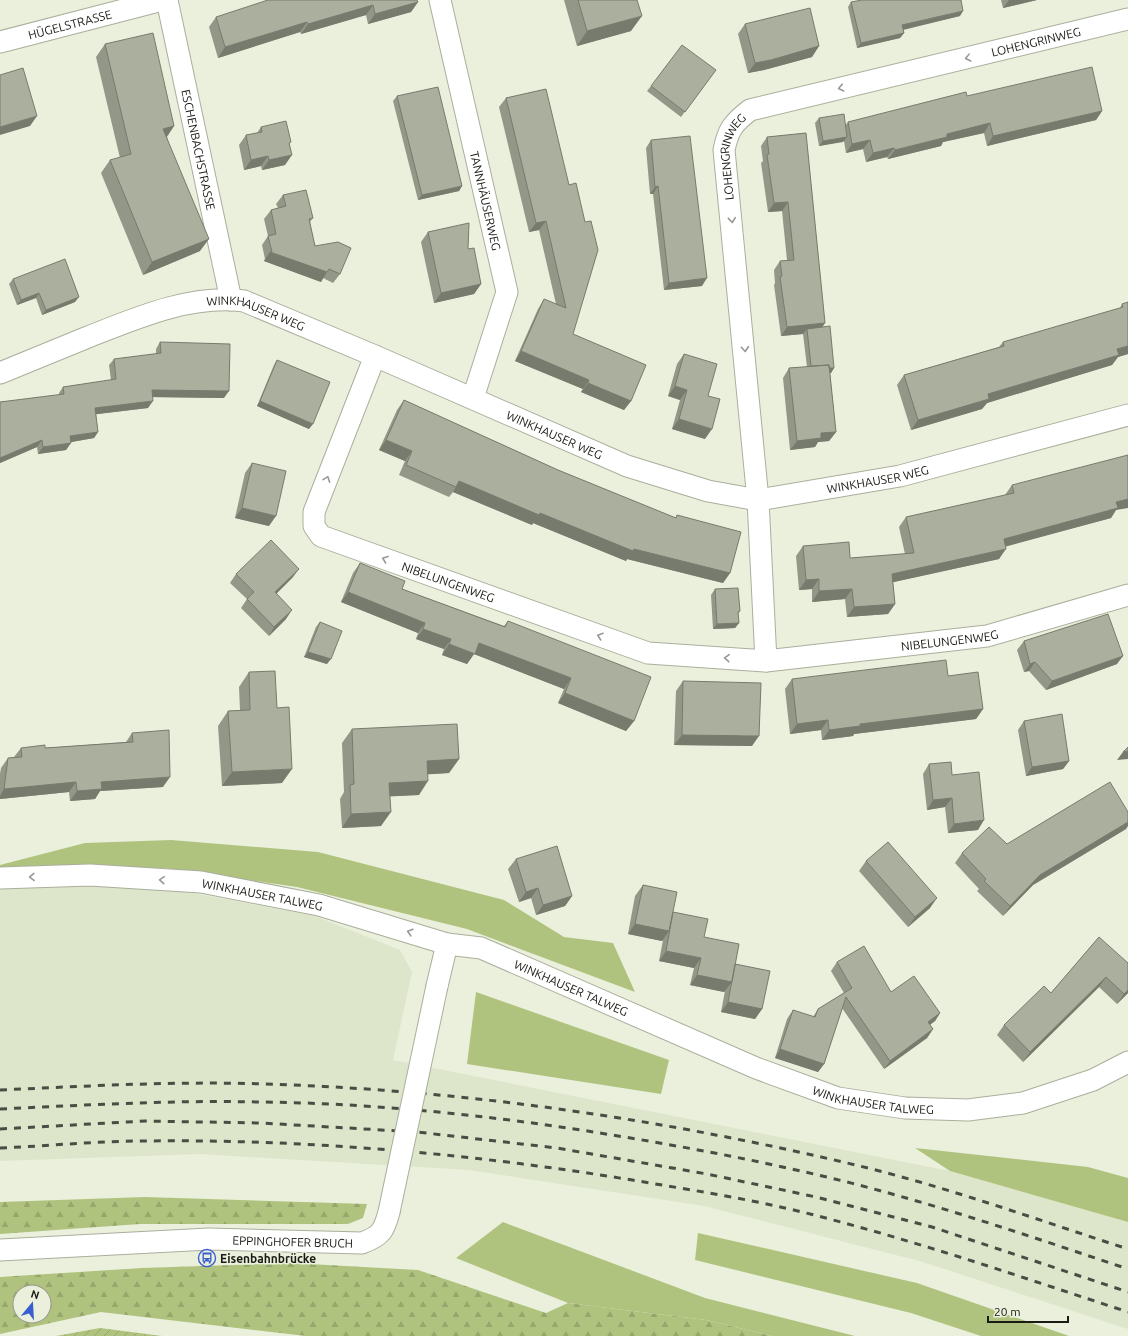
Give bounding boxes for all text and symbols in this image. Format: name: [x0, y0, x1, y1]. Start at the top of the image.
street label: HÜGELSTRASSE: [27, 7, 113, 41]
street label: LOHENGRINWEG: [990, 24, 1082, 58]
one-way arrow: [964, 53, 971, 61]
one-way arrow: [838, 83, 845, 92]
street label: ESCHENBACHSTRASSE: [180, 88, 218, 212]
street label: LOHENGRINWEG: [717, 110, 748, 201]
street label: TANNHÄUSERWEG: [468, 150, 504, 252]
one-way arrow: [727, 217, 736, 223]
street label: WINKHAUSER WEG: [206, 293, 307, 332]
one-way arrow: [740, 346, 749, 352]
street label: WINKHAUSER WEG: [505, 408, 605, 461]
street label: WINKHAUSER WEG: [826, 462, 930, 495]
one-way arrow: [322, 476, 330, 483]
one-way arrow: [382, 556, 389, 564]
street label: NIBELUNGENWEG: [400, 559, 497, 604]
street label: NIBELUNGENWEG: [900, 627, 1000, 652]
one-way arrow: [597, 632, 604, 641]
one-way arrow: [724, 654, 730, 663]
one-way arrow: [29, 873, 35, 881]
one-way arrow: [159, 875, 165, 884]
street label: WINKHAUSER TALWEG: [201, 876, 324, 912]
one-way arrow: [407, 928, 414, 937]
street label: WINKHAUSER TALWEG: [512, 957, 630, 1018]
street label: WINKHAUSER TALWEG: [811, 1083, 934, 1115]
street label: EPPINGHOFER BRUCH: [232, 1233, 353, 1249]
bus stop icon: Eisenbahnbrücke: [197, 1248, 217, 1268]
place label: Eisenbahnbrücke: [220, 1252, 316, 1265]
north arrow: [12, 1284, 52, 1324]
text: N: [29, 1288, 41, 1301]
scale bar: [988, 1298, 1068, 1324]
text: 20 m: [994, 1305, 1021, 1318]

